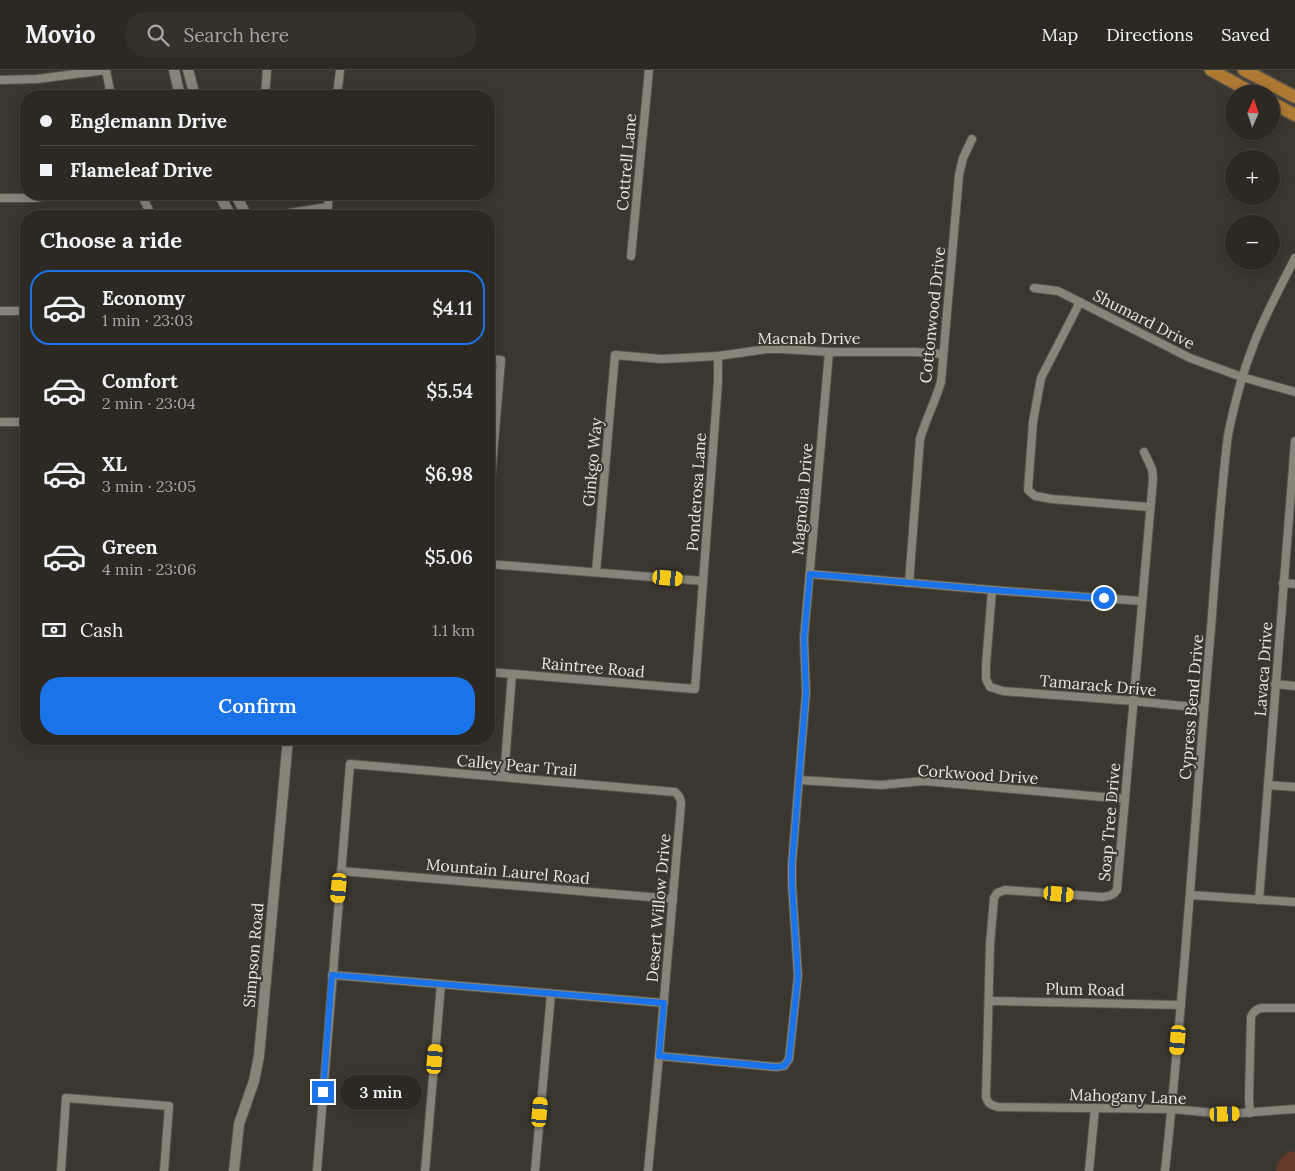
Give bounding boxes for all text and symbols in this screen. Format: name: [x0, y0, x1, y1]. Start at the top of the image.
search box: [126, 12, 476, 57]
text: Movio: [25, 19, 96, 50]
icon: search: [144, 21, 172, 49]
text: Search here: [184, 23, 289, 47]
text: Map: [1042, 23, 1078, 46]
text: Directions: [1106, 23, 1193, 46]
text: Saved: [1221, 23, 1270, 46]
north arrow: [1225, 85, 1280, 140]
map controls: [1225, 85, 1280, 270]
text: Englemann Drive: [70, 109, 227, 133]
street label: Cottrell Lane: [612, 112, 640, 212]
button: +: [1225, 150, 1280, 205]
text: Flameleaf Drive: [70, 158, 212, 182]
button: −: [1225, 215, 1280, 270]
text: Choose a ride: [40, 226, 182, 254]
street label: Cottonwood Drive: [915, 245, 949, 384]
icon: car: [42, 285, 87, 330]
street label: Shumard Drive: [1090, 285, 1198, 353]
text: Economy: [102, 286, 185, 310]
text: $4.11: [432, 296, 473, 320]
text: 1 min · 23:03: [102, 310, 193, 330]
street label: Macnab Drive: [758, 328, 861, 348]
icon: car: [42, 368, 87, 413]
text: Comfort: [102, 369, 178, 393]
text: $5.54: [427, 379, 473, 403]
text: 2 min · 23:04: [102, 393, 196, 413]
street label: Ginkgo Way: [578, 416, 606, 507]
street label: Ponderosa Lane: [682, 432, 710, 552]
street label: Magnolia Drive: [787, 442, 817, 556]
icon: car: [42, 451, 87, 496]
text: XL: [102, 452, 127, 476]
text: $6.98: [425, 462, 473, 486]
text: 3 min · 23:05: [102, 476, 196, 496]
icon: car: [42, 534, 87, 579]
text: Green: [102, 535, 158, 559]
text: $5.06: [425, 545, 473, 569]
text: 4 min · 23:06: [102, 559, 196, 579]
car: [652, 569, 683, 587]
route start: [1093, 587, 1115, 609]
icon: cash: [40, 616, 68, 644]
text: Cash: [80, 618, 123, 642]
text: 1.1 km: [432, 620, 475, 640]
street label: Lavaca Drive: [1250, 621, 1276, 717]
street label: Cypress Bend Drive: [1175, 633, 1207, 781]
street label: Raintree Road: [540, 653, 646, 682]
street label: Tamarack Drive: [1039, 670, 1158, 700]
button: Confirm: [40, 677, 475, 735]
street label: Calley Pear Trail: [456, 750, 578, 780]
street label: Corkwood Drive: [917, 760, 1039, 788]
street label: Soap Tree Drive: [1094, 762, 1124, 882]
street label: Desert Willow Drive: [642, 832, 674, 983]
street label: Mountain Laurel Road: [425, 854, 591, 888]
car: [330, 872, 347, 904]
car: [1043, 885, 1074, 903]
street label: Simpson Road: [238, 901, 268, 1008]
street label: Plum Road: [1045, 978, 1125, 1000]
car: [1169, 1024, 1186, 1056]
car: [426, 1043, 443, 1075]
callout: 3 min: [340, 1074, 423, 1110]
route end: [312, 1081, 334, 1103]
text: 3 min: [360, 1082, 402, 1102]
street label: Mahogany Lane: [1069, 1084, 1187, 1108]
car: [531, 1096, 548, 1128]
car: [1209, 1106, 1240, 1122]

